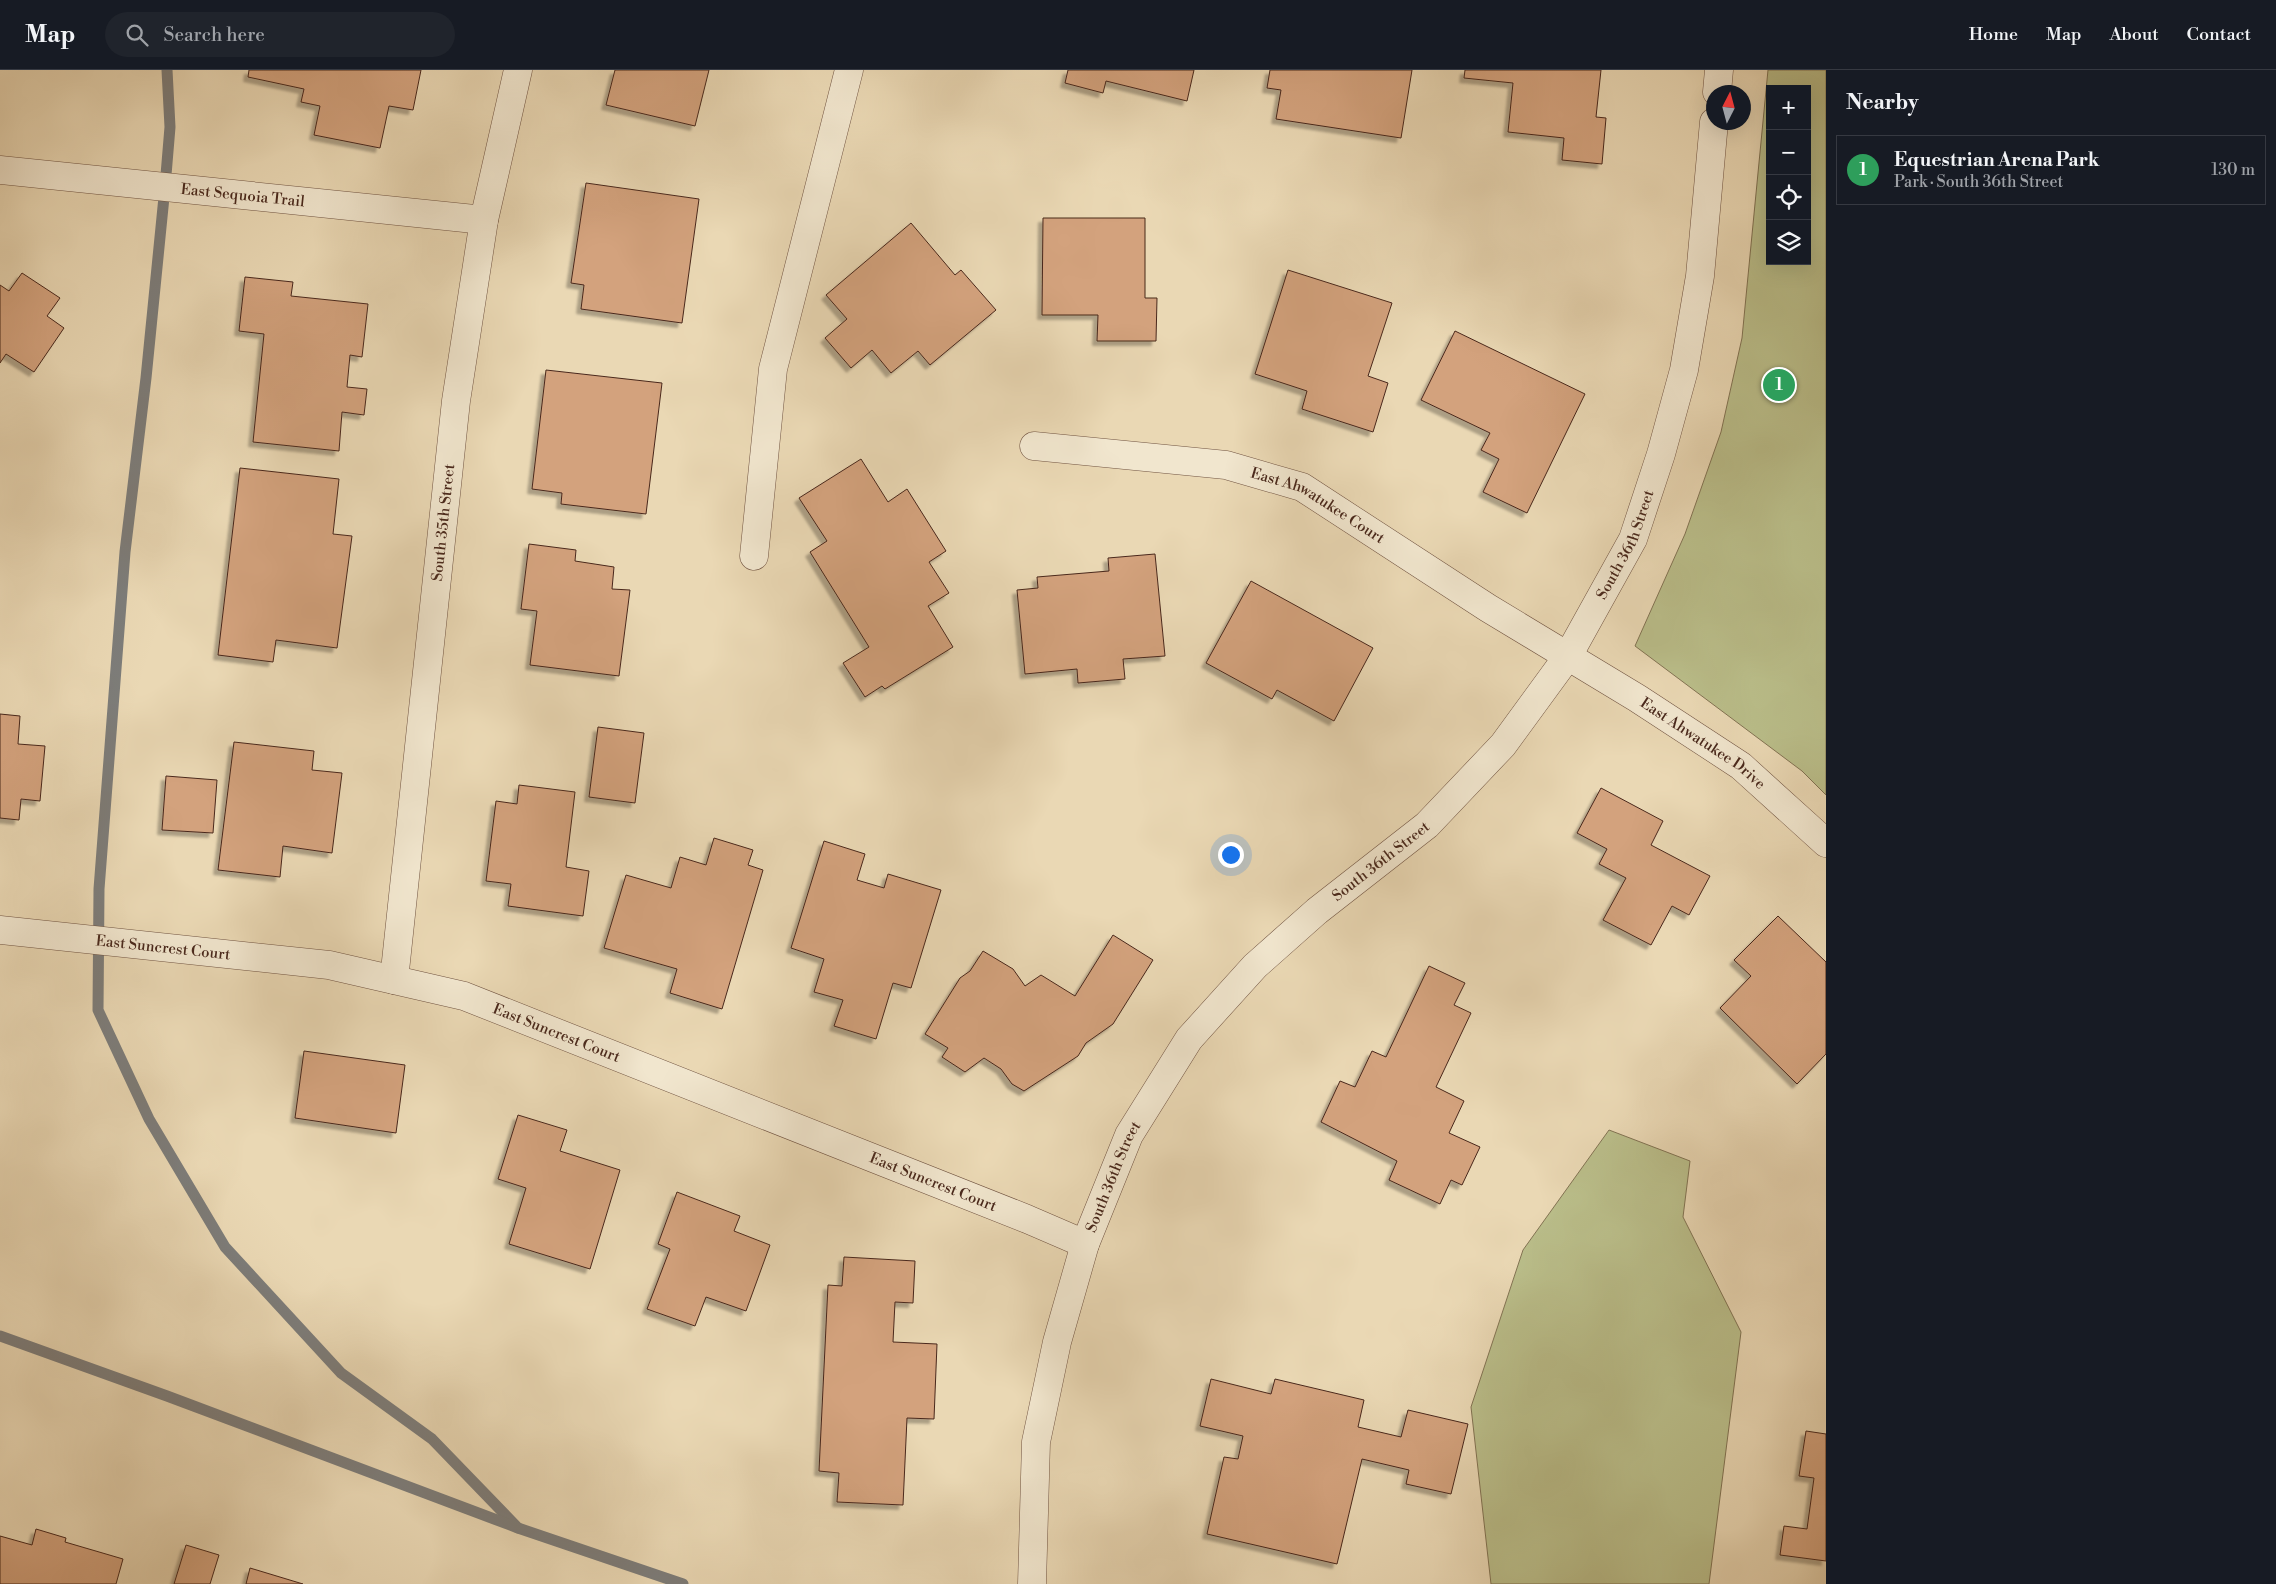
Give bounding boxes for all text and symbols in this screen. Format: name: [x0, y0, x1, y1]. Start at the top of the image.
search box: [105, 12, 455, 57]
text: Map: [25, 20, 75, 50]
icon: search: [123, 21, 151, 49]
text: Search here: [163, 23, 265, 47]
text: Home: [1969, 23, 2018, 46]
text: Map: [2046, 23, 2082, 46]
text: About: [2110, 23, 2159, 46]
text: Contact: [2187, 23, 2251, 46]
north arrow: [1706, 85, 1751, 130]
map controls: [1766, 85, 1811, 265]
button: +: [1766, 85, 1811, 130]
text: Nearby: [1846, 90, 1919, 116]
button: −: [1766, 130, 1811, 175]
text: Equestrian Arena Park: [1894, 148, 2100, 172]
text: 1: [1859, 160, 1867, 180]
text: 130 m: [2211, 160, 2255, 180]
text: Park · South 36th Street: [1894, 172, 2063, 192]
button: locate: [1766, 175, 1811, 220]
street label: East Sequoia Trail: [180, 179, 306, 211]
button: layers: [1766, 220, 1811, 265]
pin: 1: [1763, 366, 1795, 404]
street label: South 35th Street: [427, 462, 459, 582]
street label: East Ahwatukee Court: [1249, 463, 1389, 548]
street label: South 36th Street: [1592, 487, 1658, 603]
street label: East Ahwatukee Drive: [1637, 693, 1770, 793]
street label: South 36th Street: [1328, 817, 1434, 905]
your location: [1218, 842, 1244, 868]
street label: East Suncrest Court: [95, 931, 232, 964]
street label: East Suncrest Court: [490, 999, 624, 1067]
street label: South 36th Street: [1081, 1117, 1145, 1235]
street label: East Suncrest Court: [867, 1148, 1000, 1216]

